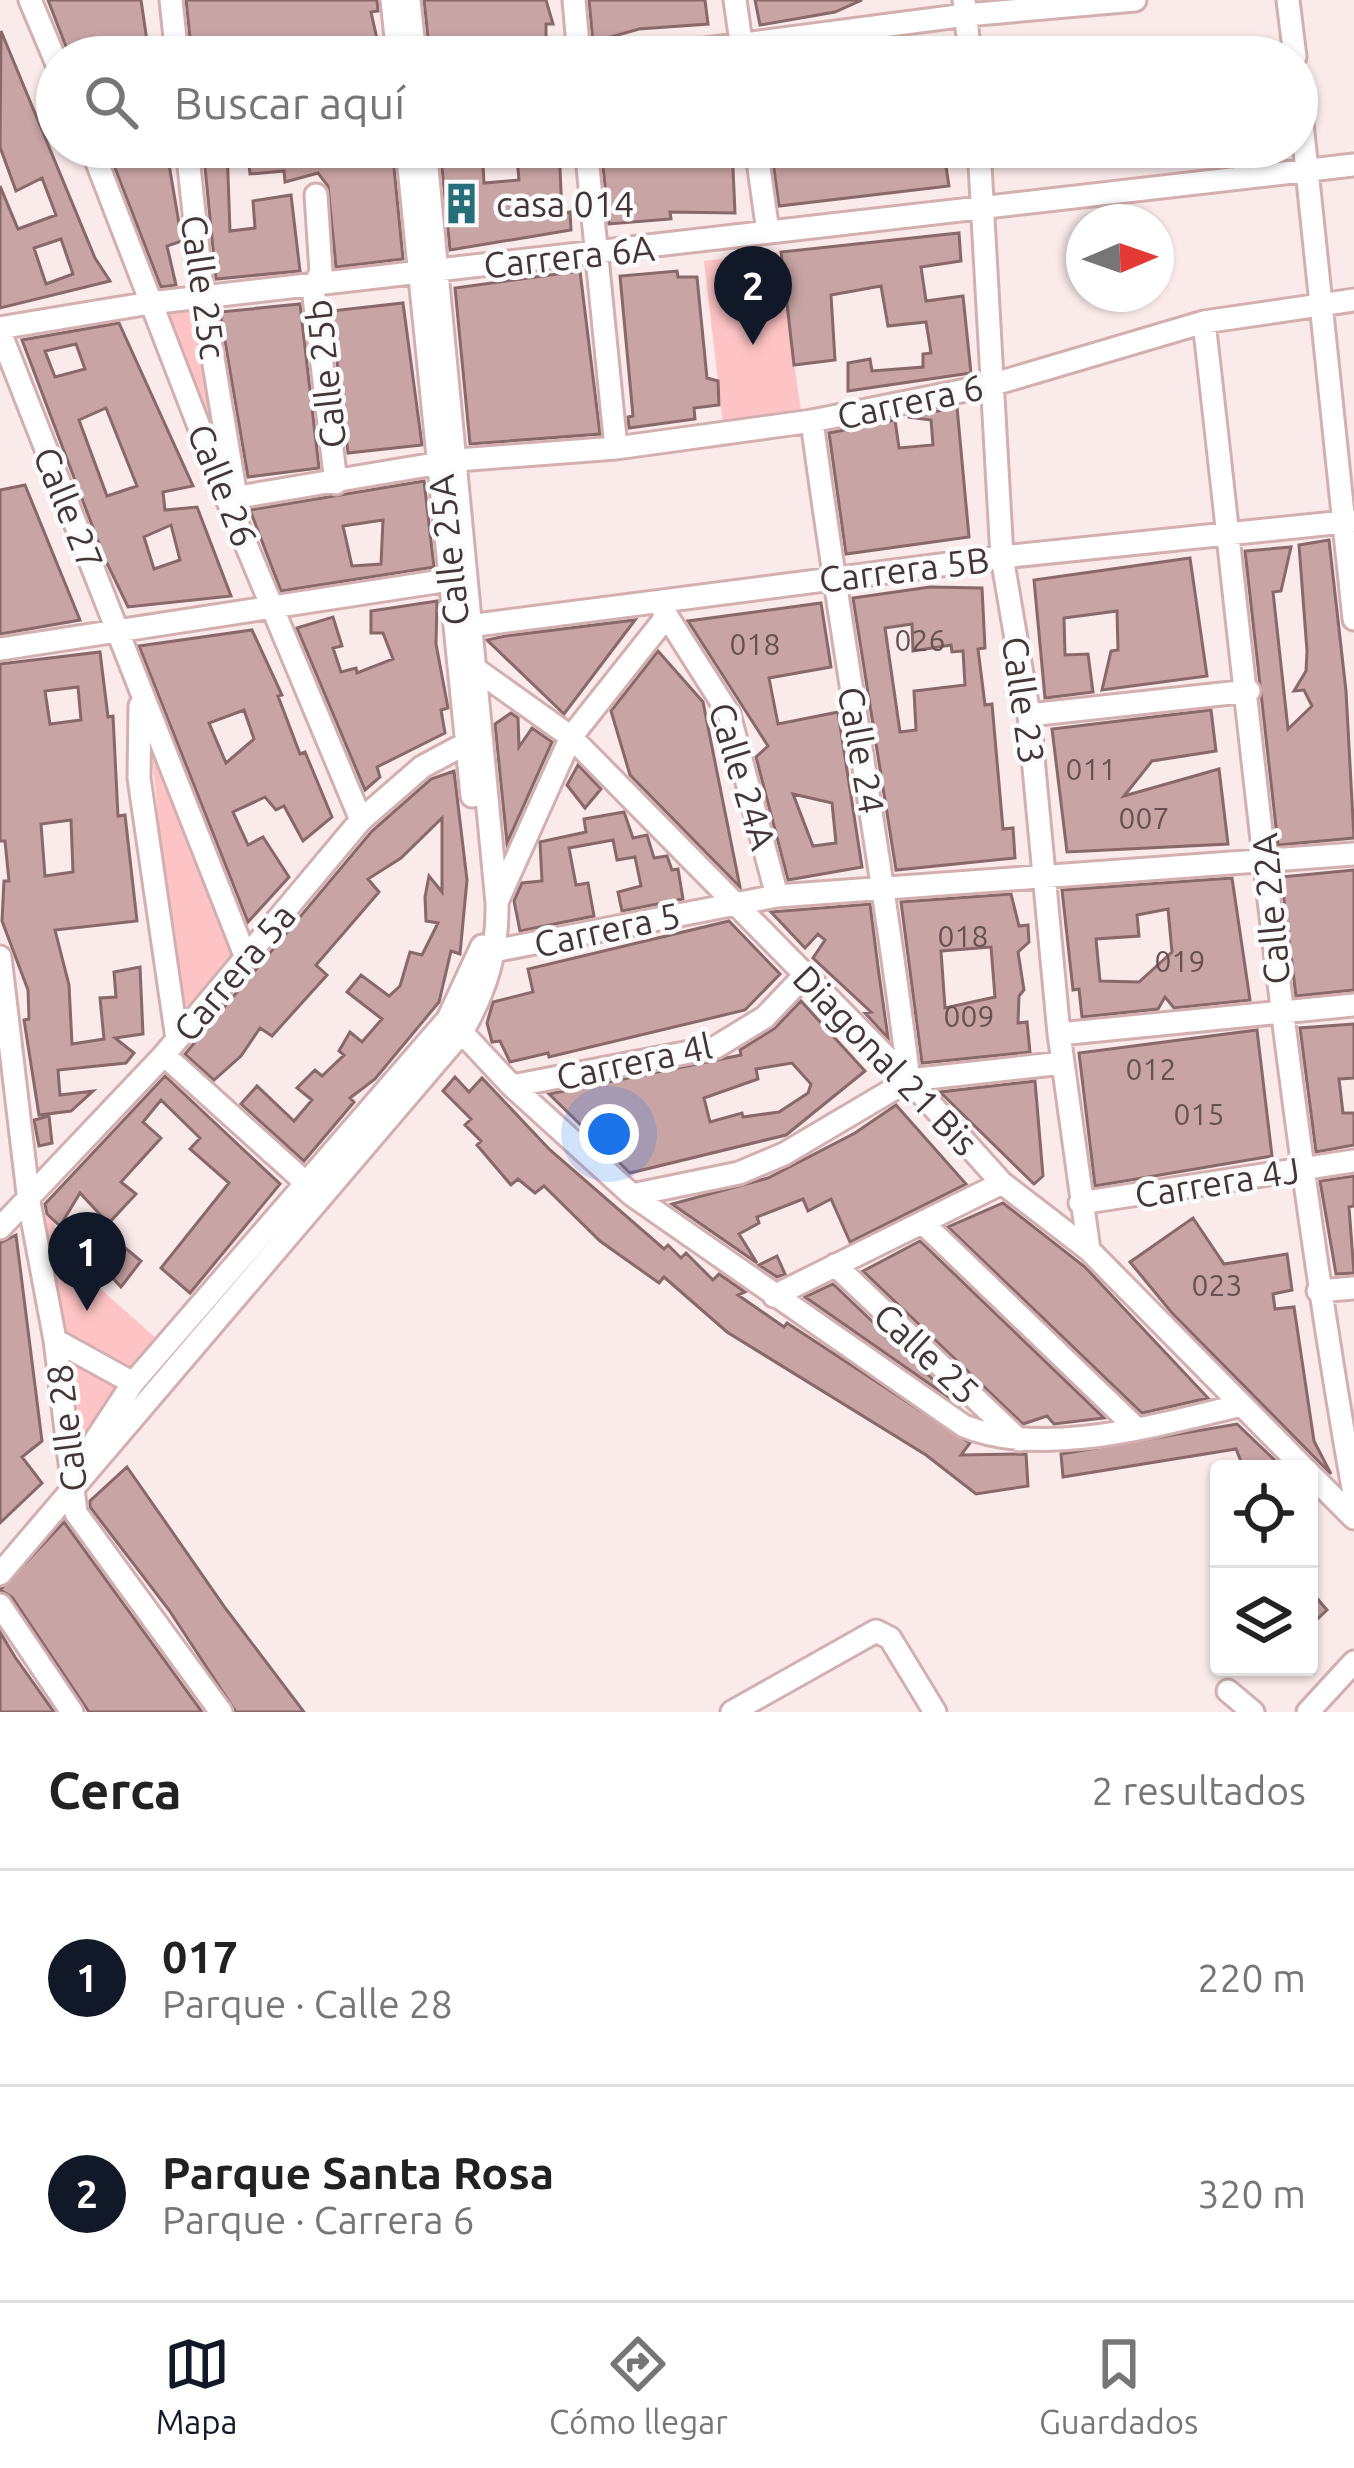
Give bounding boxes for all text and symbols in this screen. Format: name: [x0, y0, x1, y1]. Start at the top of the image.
search box: [36, 36, 1318, 168]
icon: search: [78, 69, 144, 135]
text: Buscar aquí: [174, 77, 405, 128]
building icon: casa 014: [439, 180, 485, 226]
place label: casa 014: [496, 183, 634, 224]
north arrow: [1066, 204, 1174, 312]
street label: Calle 25c: [174, 212, 234, 362]
street label: Carrera 6A: [481, 227, 657, 285]
pin: 2: [714, 246, 792, 345]
street label: Calle 25b: [297, 298, 353, 450]
street label: Carrera 6: [833, 366, 987, 436]
street label: Calle 26: [180, 418, 266, 552]
street label: Calle 27: [26, 441, 112, 575]
street label: Calle 25A: [420, 472, 476, 628]
street label: Carrera 5B: [817, 538, 991, 600]
house number: 026: [895, 623, 945, 657]
house number: 018: [730, 627, 780, 661]
street label: Calle 23: [995, 634, 1053, 766]
street label: Calle 24: [831, 683, 893, 817]
street label: Calle 24A: [701, 698, 785, 855]
house number: 011: [1066, 752, 1116, 786]
house number: 007: [1119, 801, 1169, 835]
street label: Calle 22A: [1243, 831, 1297, 986]
street label: Carrera 5: [530, 894, 684, 964]
street label: Carrera 5a: [165, 895, 303, 1049]
house number: 018: [938, 919, 988, 953]
house number: 019: [1155, 944, 1205, 978]
street label: Diagonal 21 Bis: [785, 957, 987, 1163]
house number: 009: [944, 999, 994, 1033]
street label: Carrera 4l: [553, 1025, 715, 1097]
house number: 012: [1126, 1052, 1176, 1086]
house number: 015: [1174, 1097, 1224, 1131]
your location: [579, 1104, 639, 1164]
street label: Carrera 4J: [1132, 1149, 1302, 1215]
pin: 1: [48, 1212, 126, 1311]
house number: 023: [1192, 1268, 1242, 1302]
street label: Calle 25: [866, 1294, 988, 1412]
street label: Calle 28: [38, 1362, 94, 1494]
map controls: [1210, 1460, 1318, 1676]
button: locate: [1210, 1460, 1318, 1568]
button: layers: [1210, 1568, 1318, 1676]
text: Cerca: [48, 1761, 182, 1819]
text: 2 resultados: [1092, 1769, 1306, 1812]
text: 017: [162, 1931, 238, 1982]
text: 1: [76, 1956, 98, 1999]
text: 220 m: [1197, 1956, 1306, 1999]
text: Parque · Calle 28: [162, 1982, 453, 2025]
text: Parque Santa Rosa: [162, 2147, 554, 2198]
text: 2: [76, 2172, 98, 2215]
text: 320 m: [1197, 2172, 1306, 2215]
text: Parque · Carrera 6: [162, 2198, 475, 2241]
tab: Mapa: [156, 2331, 238, 2440]
tab: Cómo llegar: [549, 2331, 728, 2440]
tab: Guardados: [1039, 2331, 1198, 2440]

